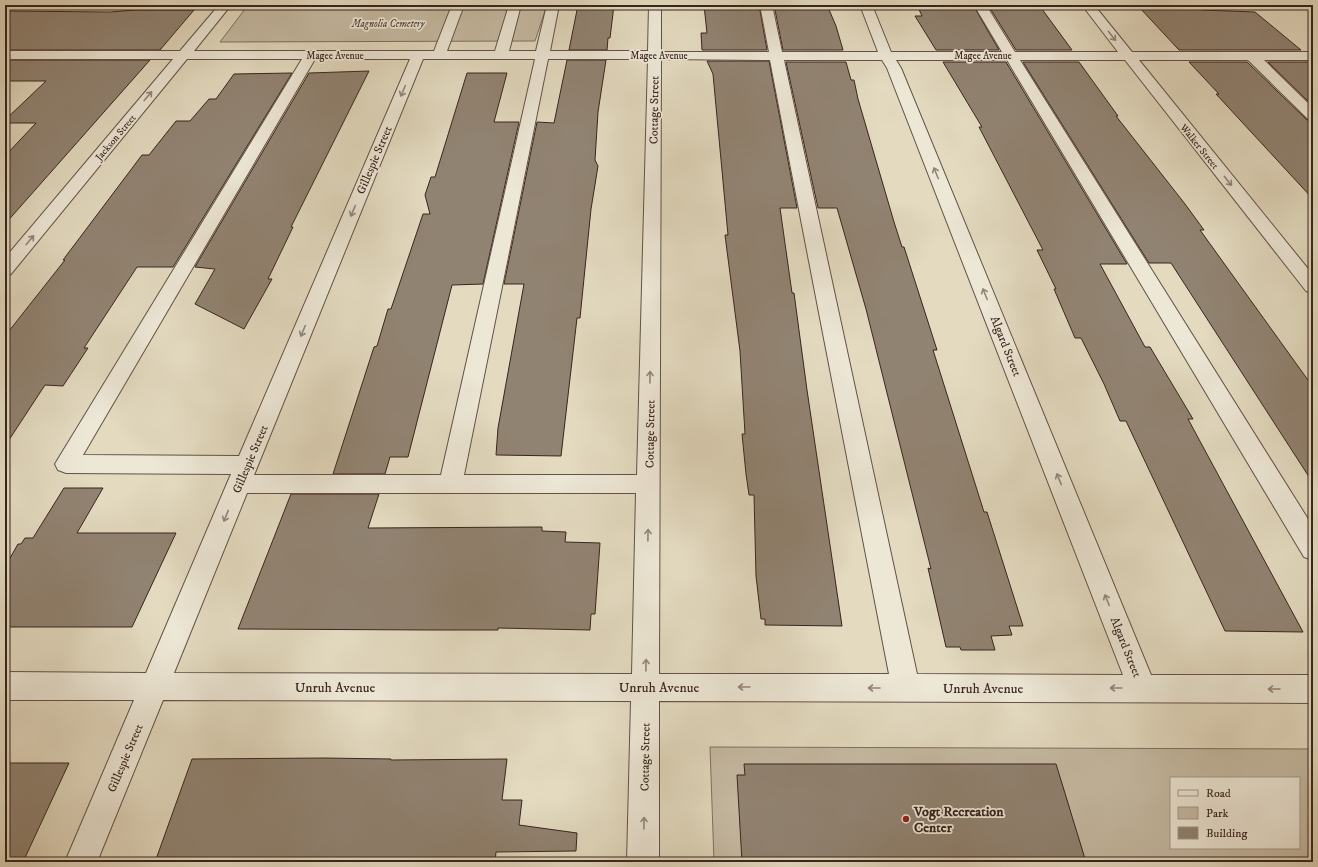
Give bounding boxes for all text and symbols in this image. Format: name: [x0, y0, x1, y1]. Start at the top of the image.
park label: Magnolia Cemetery: [351, 18, 425, 30]
one-way arrow: [1108, 30, 1117, 41]
street label: Magee Avenue: [306, 50, 364, 62]
street label: Magee Avenue: [630, 50, 688, 62]
street label: Magee Avenue: [954, 50, 1012, 62]
street label: Cottage Street: [646, 76, 663, 144]
one-way arrow: [398, 85, 406, 97]
one-way arrow: [144, 91, 153, 102]
street label: Jackson Street: [92, 112, 139, 164]
street label: Walker Street: [1177, 121, 1221, 172]
street label: Gillespie Street: [353, 124, 396, 197]
one-way arrow: [932, 167, 940, 179]
one-way arrow: [1224, 175, 1233, 186]
one-way arrow: [348, 205, 356, 217]
one-way arrow: [25, 235, 34, 245]
one-way arrow: [980, 288, 988, 300]
street label: Algard Street: [987, 314, 1024, 379]
one-way arrow: [299, 325, 306, 337]
one-way arrow: [646, 371, 654, 384]
street label: Cottage Street: [642, 400, 659, 468]
street label: Gillespie Street: [229, 423, 272, 496]
one-way arrow: [1054, 474, 1062, 486]
one-way arrow: [222, 509, 229, 521]
one-way arrow: [644, 529, 652, 542]
one-way arrow: [1103, 595, 1110, 607]
street label: Algard Street: [1107, 615, 1144, 680]
one-way arrow: [642, 659, 650, 672]
street label: Unruh Avenue: [295, 679, 375, 697]
street label: Unruh Avenue: [619, 679, 699, 697]
street label: Unruh Avenue: [943, 680, 1023, 698]
one-way arrow: [738, 683, 751, 691]
one-way arrow: [868, 684, 881, 692]
one-way arrow: [1110, 684, 1123, 692]
one-way arrow: [1268, 685, 1281, 693]
street label: Gillespie Street: [104, 722, 147, 795]
street label: Cottage Street: [637, 723, 654, 791]
legend: [1170, 777, 1300, 849]
text: Road: [1206, 786, 1231, 801]
place label: Vogt Recreation Center: [913, 803, 1004, 837]
text: Park: [1206, 806, 1228, 821]
marker: Vogt Recreation Center: [901, 814, 911, 824]
one-way arrow: [640, 817, 648, 830]
text: Building: [1206, 826, 1247, 841]

